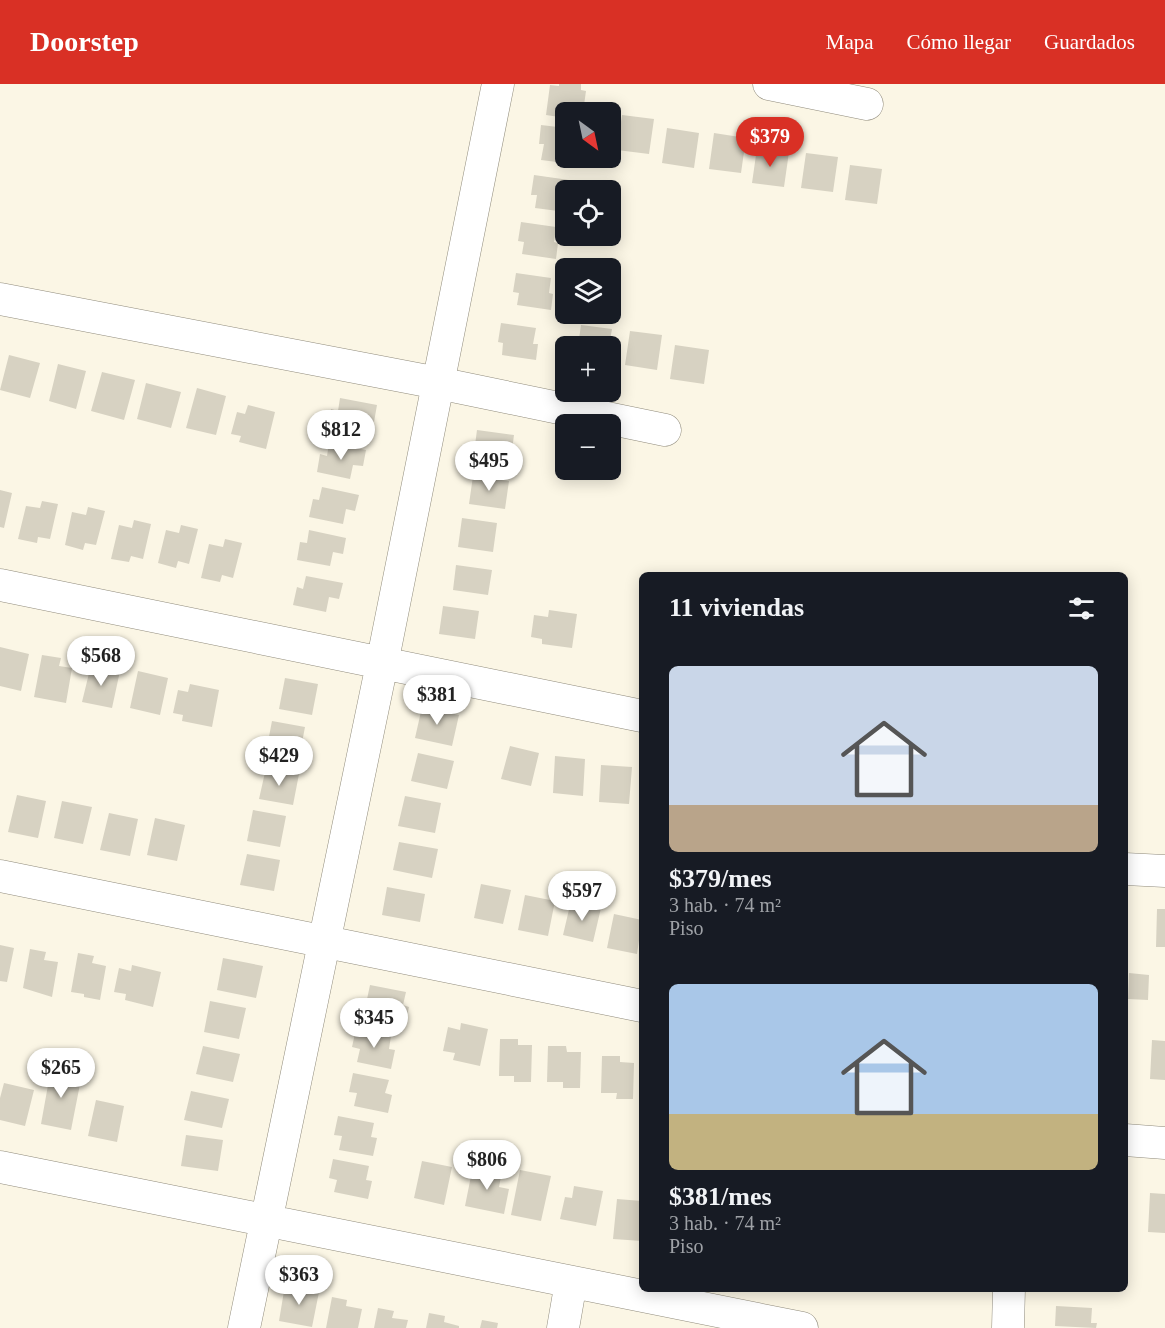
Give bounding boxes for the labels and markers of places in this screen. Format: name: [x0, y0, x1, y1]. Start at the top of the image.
pin: $379: [734, 117, 806, 168]
pin: $812: [305, 410, 377, 461]
pin: $495: [453, 441, 525, 492]
pin: $568: [65, 636, 137, 687]
pin: $381: [401, 675, 473, 726]
pin: $429: [243, 736, 315, 787]
pin: $597: [546, 871, 618, 922]
pin: $345: [338, 998, 410, 1049]
pin: $265: [25, 1048, 97, 1099]
pin: $806: [451, 1140, 523, 1191]
pin: $363: [263, 1255, 335, 1306]

